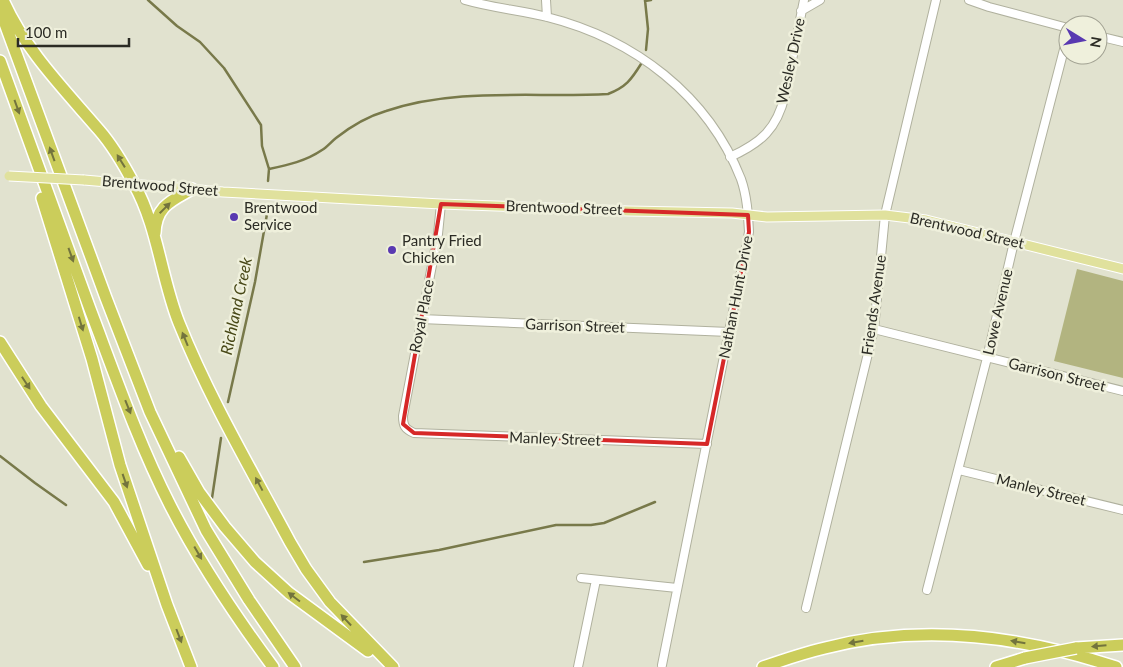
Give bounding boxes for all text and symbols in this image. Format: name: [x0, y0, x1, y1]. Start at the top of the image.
scale bar: [18, 15, 129, 47]
north arrow: [1058, 15, 1108, 65]
street label: Wesley Drive: [772, 16, 808, 105]
text: 100 m: [25, 23, 67, 41]
text: N: [1087, 36, 1106, 49]
one-way arrow: [14, 99, 21, 114]
one-way arrow: [48, 146, 55, 161]
one-way arrow: [116, 155, 125, 168]
street label: Brentwood Street: [101, 171, 220, 199]
street label: Brentwood Street: [505, 196, 623, 218]
place label: Brentwood Service: [244, 198, 317, 233]
one-way arrow: [159, 202, 171, 214]
street label: Brentwood Street: [908, 208, 1027, 252]
marker: Brentwood Service: [228, 211, 240, 223]
place label: Pantry Fried Chicken: [402, 231, 482, 266]
street label: Nathan Hunt Drive: [714, 234, 756, 360]
marker: Pantry Fried Chicken: [386, 244, 398, 256]
one-way arrow: [67, 248, 75, 262]
street label: Friends Avenue: [857, 253, 889, 356]
water label: Richland Creek: [216, 255, 255, 356]
street label: Lowe Avenue: [978, 267, 1016, 357]
street label: Royal Place: [405, 277, 437, 354]
street label: Garrison Street: [525, 314, 626, 336]
one-way arrow: [78, 317, 85, 332]
one-way arrow: [181, 332, 189, 346]
street label: Garrison Street: [1007, 353, 1108, 395]
one-way arrow: [21, 376, 31, 390]
one-way arrow: [124, 400, 132, 414]
street label: Manley Street: [509, 427, 602, 449]
street label: Manley Street: [995, 469, 1088, 509]
one-way arrow: [122, 473, 130, 488]
one-way arrow: [255, 476, 263, 491]
one-way arrow: [194, 546, 202, 560]
one-way arrow: [288, 591, 301, 602]
one-way arrow: [340, 614, 352, 626]
one-way arrow: [175, 629, 183, 644]
one-way arrow: [1010, 637, 1026, 645]
one-way arrow: [848, 638, 864, 646]
one-way arrow: [1091, 642, 1107, 650]

